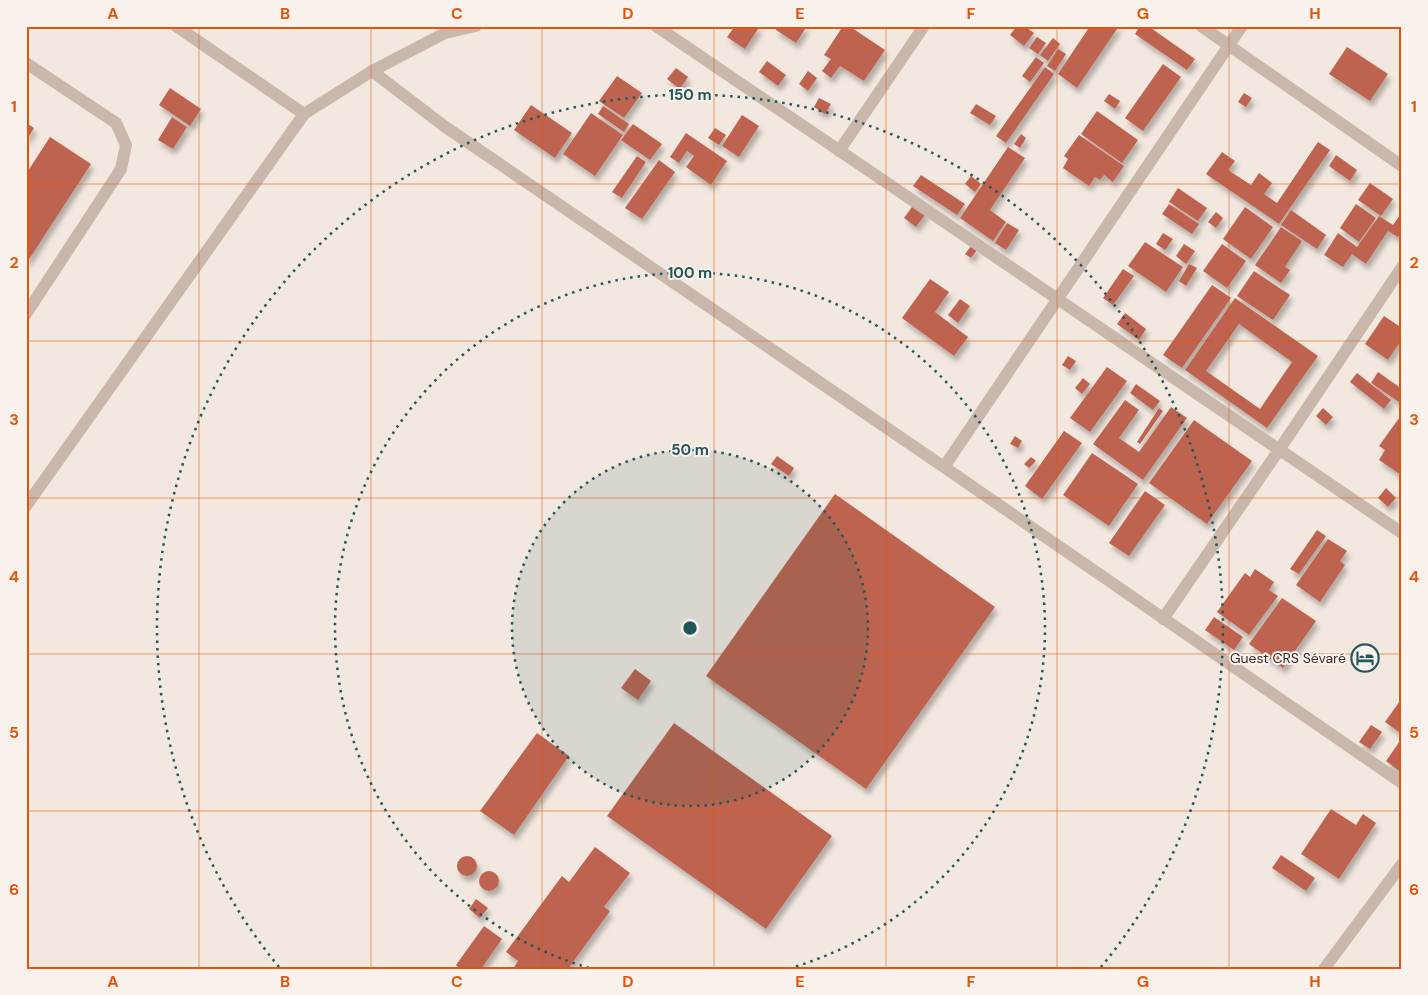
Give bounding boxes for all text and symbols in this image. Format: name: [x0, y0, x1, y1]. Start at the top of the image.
text: A: [107, 3, 119, 24]
text: B: [280, 3, 290, 24]
text: C: [451, 3, 463, 24]
text: D: [622, 3, 634, 24]
text: E: [795, 3, 805, 24]
text: F: [967, 3, 976, 24]
text: G: [1137, 3, 1149, 24]
text: H: [1309, 3, 1321, 24]
text: 150 m: [669, 85, 712, 105]
text: 1: [11, 96, 17, 117]
text: 1: [1411, 96, 1417, 117]
text: 2: [9, 252, 19, 273]
text: 2: [1409, 252, 1419, 273]
text: 100 m: [668, 263, 712, 283]
text: 3: [9, 409, 19, 430]
text: 3: [1409, 409, 1419, 430]
text: 50 m: [671, 440, 709, 460]
text: 4: [9, 566, 19, 587]
text: 4: [1409, 566, 1419, 587]
centre of rings: [681, 619, 699, 637]
hotel icon: Guest CRS Sévaré: [1350, 643, 1380, 673]
place label: Guest CRS Sévaré: [1230, 649, 1346, 667]
text: 5: [9, 722, 19, 743]
text: 5: [1409, 722, 1419, 743]
text: 6: [9, 879, 19, 900]
text: 6: [1409, 879, 1419, 900]
text: A: [107, 971, 119, 992]
text: B: [280, 971, 290, 992]
text: C: [451, 971, 463, 992]
text: D: [622, 971, 634, 992]
text: E: [795, 971, 805, 992]
text: F: [967, 971, 976, 992]
text: G: [1137, 971, 1149, 992]
text: H: [1309, 971, 1321, 992]

